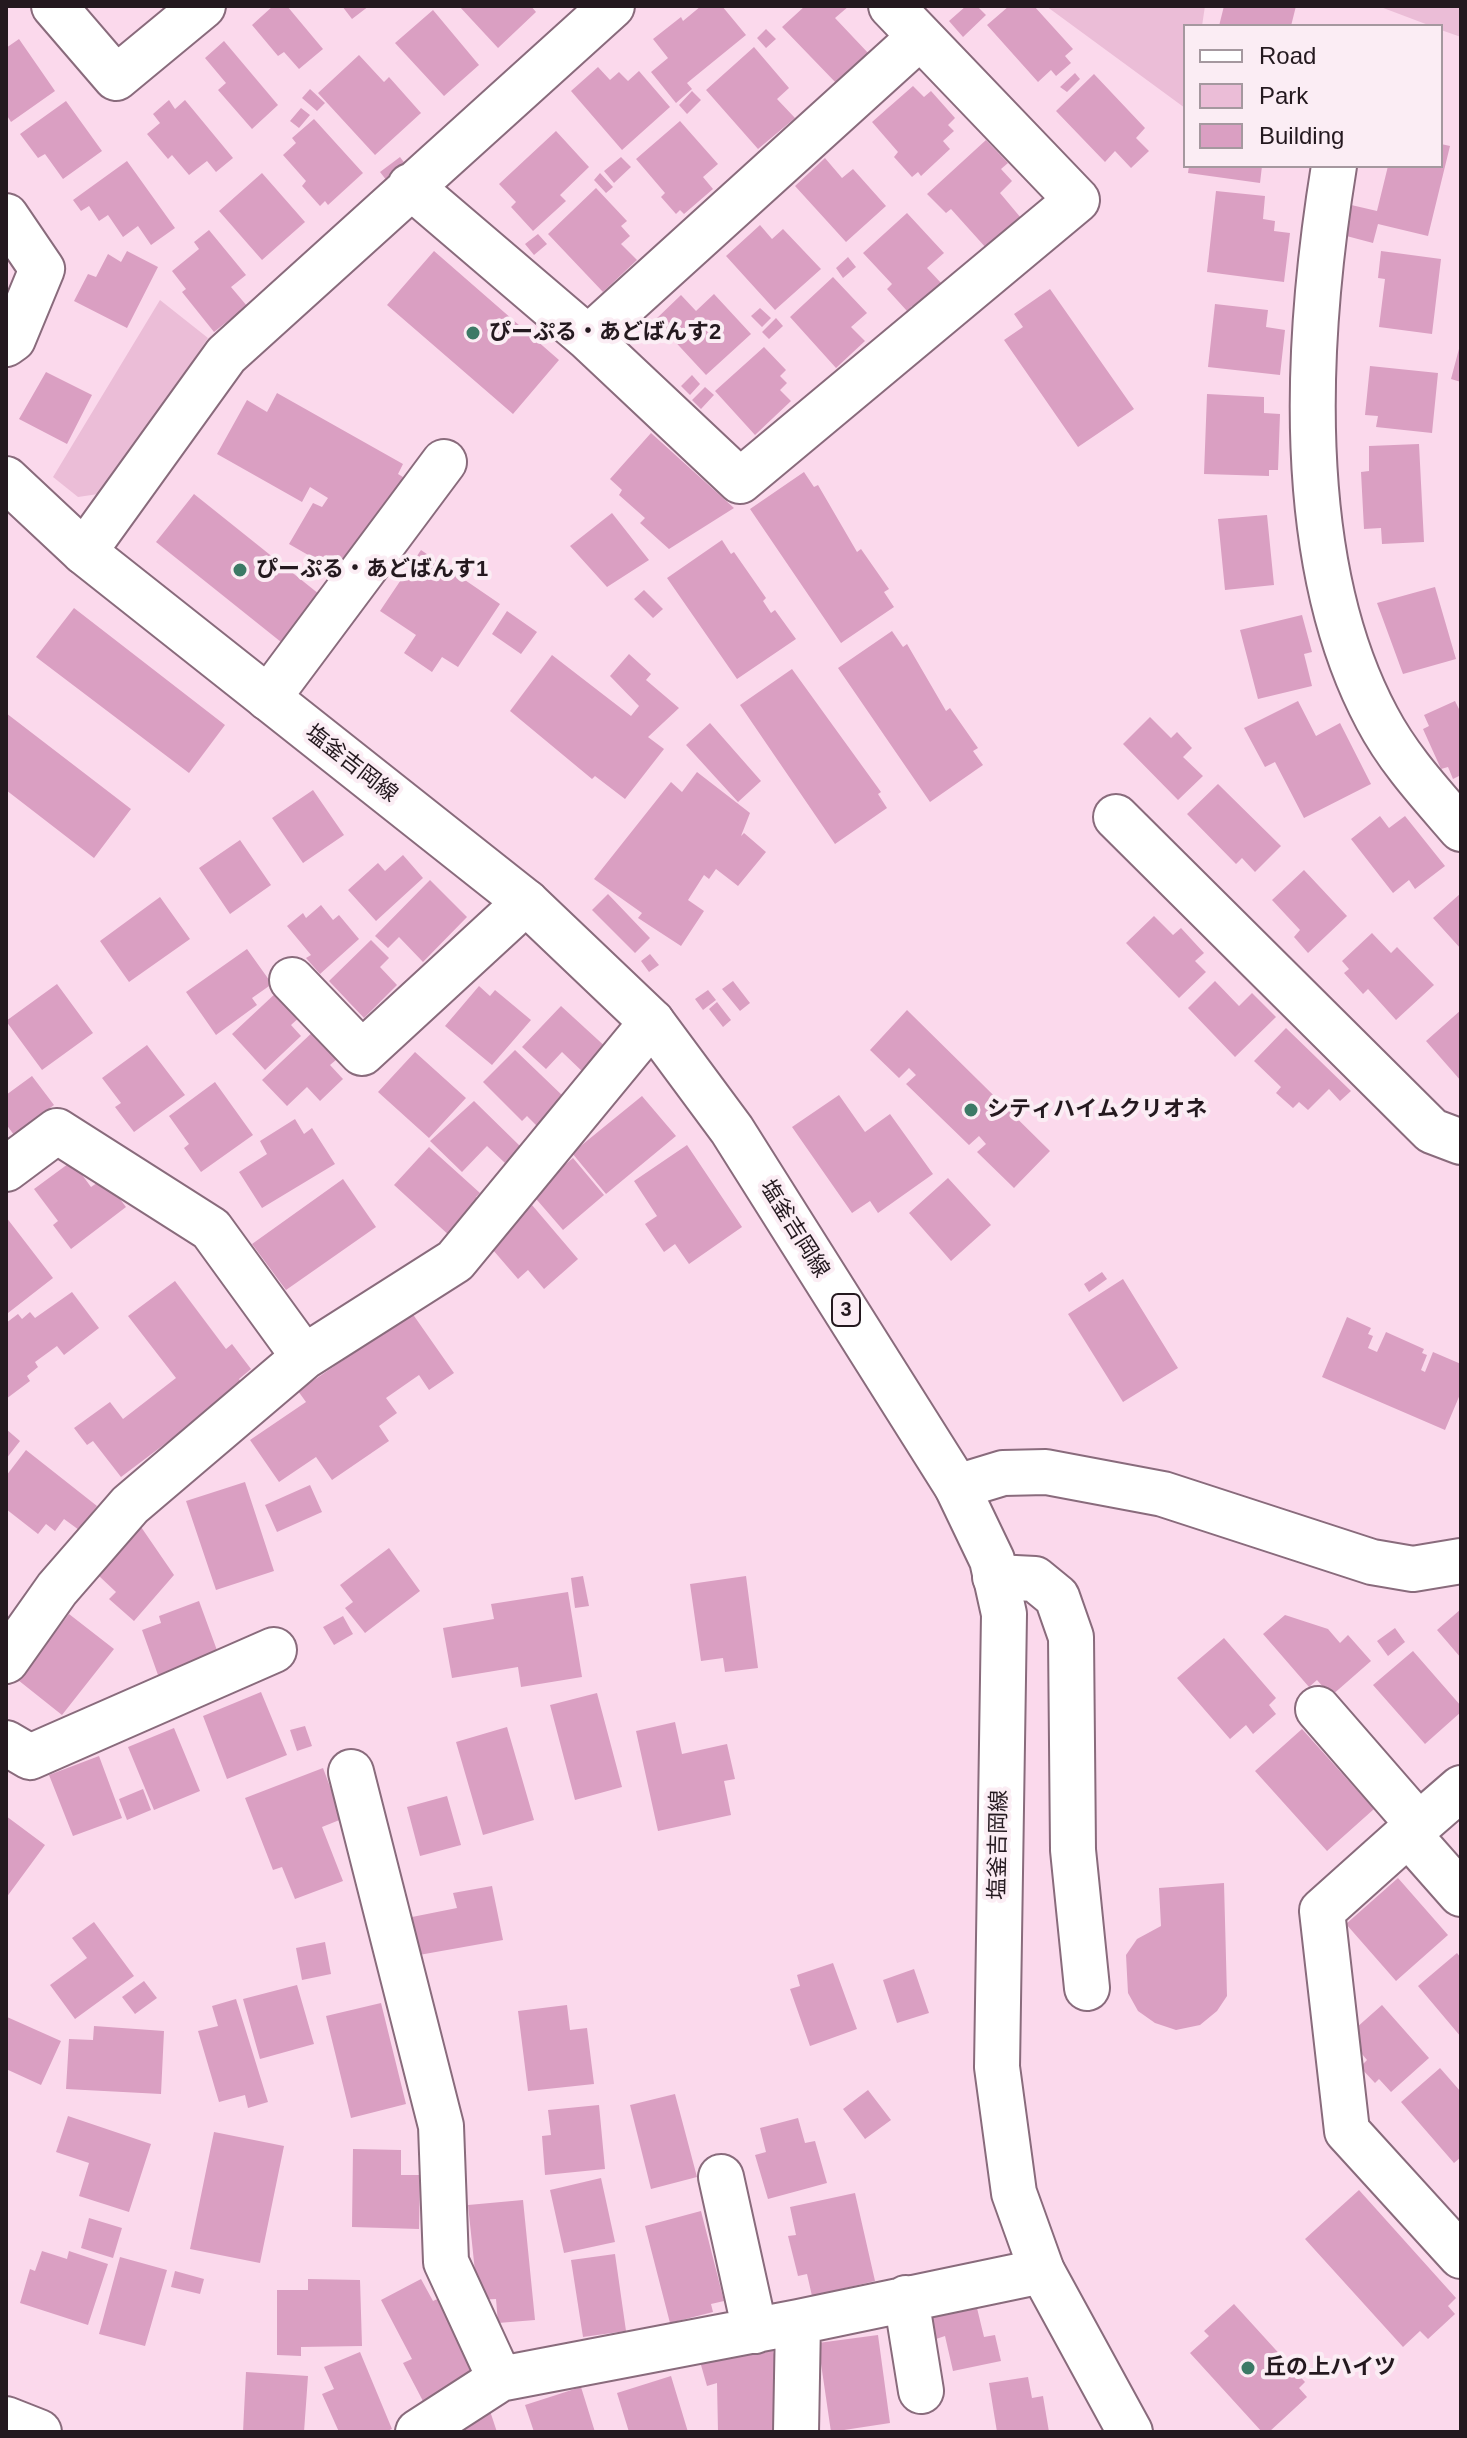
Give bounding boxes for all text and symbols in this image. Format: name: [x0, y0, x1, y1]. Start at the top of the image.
legend: [1183, 24, 1443, 168]
text: Road: [1259, 42, 1316, 69]
text: Park: [1259, 82, 1308, 109]
text: Building: [1259, 122, 1344, 149]
place label: ぴーぷる・あどばんす2: [489, 320, 721, 346]
marker: ぴーぷる・あどばんす2: [464, 324, 482, 342]
place label: ぴーぷる・あどばんす1: [256, 557, 488, 583]
marker: ぴーぷる・あどばんす1: [231, 561, 249, 579]
street label: 塩釜吉岡線: [300, 720, 402, 808]
place label: シティハイムクリオネ: [987, 1097, 1207, 1123]
marker: シティハイムクリオネ: [962, 1101, 980, 1119]
street label: 塩釜吉岡線: [754, 1175, 834, 1283]
road number: 3: [832, 1294, 860, 1326]
street label: 塩釜吉岡線: [985, 1790, 1013, 1900]
place label: 丘の上ハイツ: [1264, 2355, 1396, 2381]
marker: 丘の上ハイツ: [1239, 2359, 1257, 2377]

